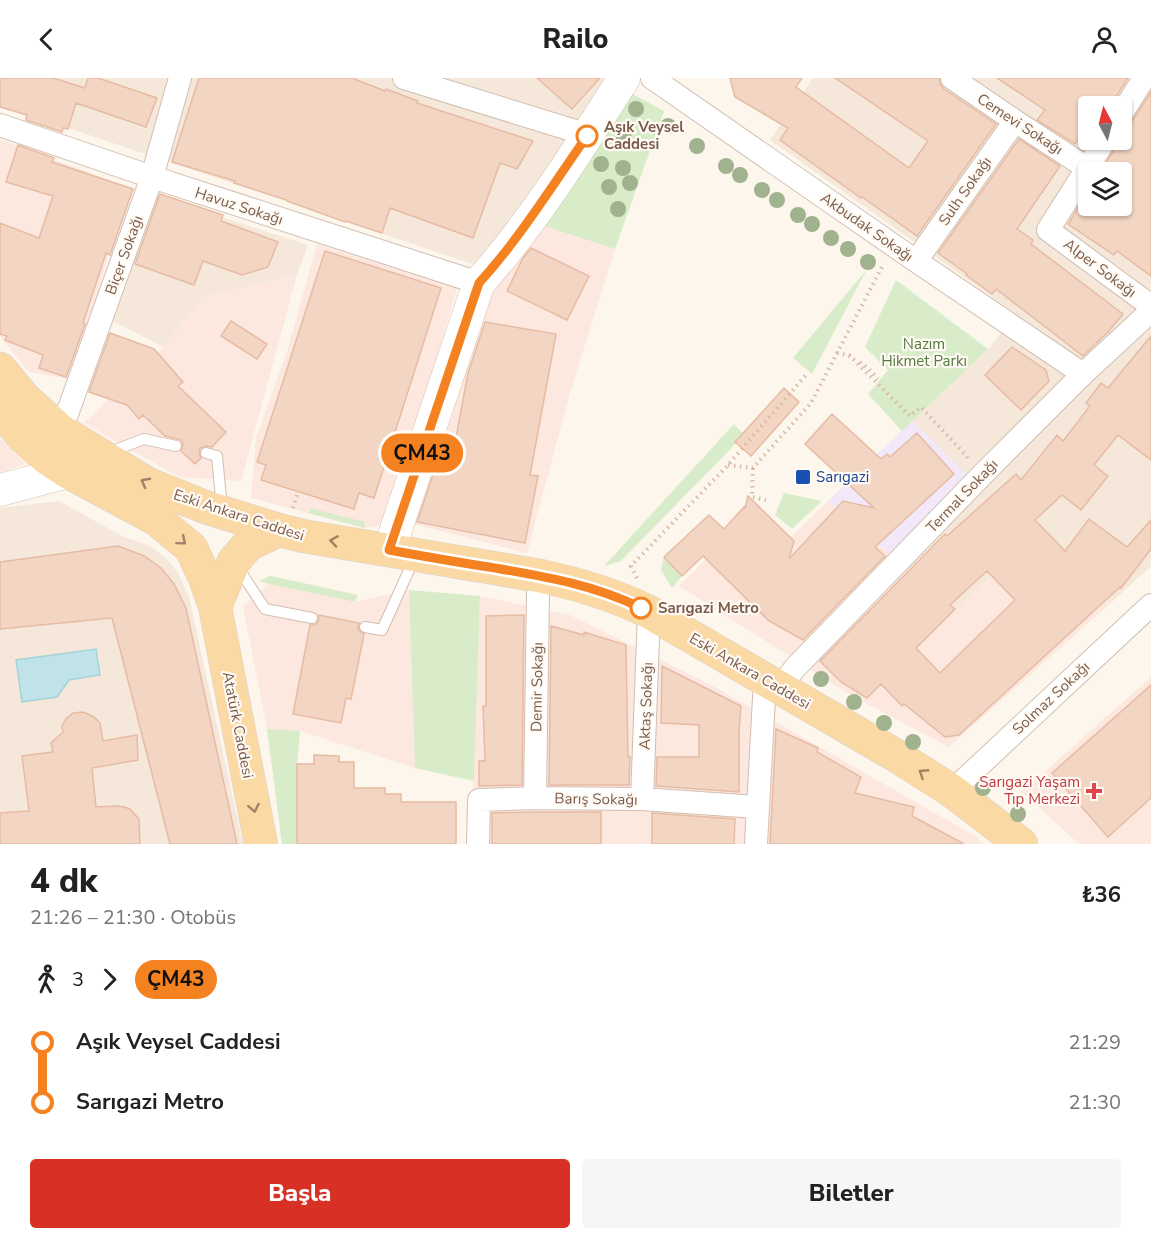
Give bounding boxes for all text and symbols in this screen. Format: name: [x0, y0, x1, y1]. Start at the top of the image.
text: Railo: [543, 21, 608, 58]
icon: back: [30, 23, 63, 56]
icon: person: [1088, 23, 1121, 56]
street label: Cemevi Sokağı: [973, 89, 1067, 159]
north arrow: [1078, 96, 1132, 150]
map controls: [1078, 96, 1132, 216]
place label: Aşık Veysel Caddesi: [604, 117, 684, 154]
marker: Aşık Veysel Caddesi: [576, 125, 598, 147]
street label: Sulh Sokağı: [934, 153, 996, 229]
button: layers: [1078, 162, 1132, 216]
street label: Havuz Sokağı: [192, 182, 286, 230]
street label: Akbudak Sokağı: [817, 188, 917, 266]
street label: Biçer Sokağı: [100, 213, 148, 297]
street label: Alper Sokağı: [1059, 234, 1141, 302]
park label: Nazım Hikmet Parkı: [881, 334, 967, 371]
line badge: ÇM43: [380, 434, 464, 472]
text: ÇM43: [393, 439, 451, 467]
street label: Termal Sokağı: [922, 455, 1002, 537]
place label: Sarıgazi: [816, 467, 869, 487]
marker: Sarıgazi: [794, 468, 812, 486]
one-way arrow: [141, 478, 152, 489]
street label: Eski Ankara Caddesi: [171, 484, 307, 546]
one-way arrow: [175, 533, 186, 544]
one-way arrow: [329, 536, 338, 548]
marker: Sarıgazi Metro: [630, 597, 652, 619]
place label: Sarıgazi Metro: [658, 598, 759, 618]
street label: Eski Ankara Caddesi: [686, 628, 814, 714]
street label: Demir Sokağı: [526, 642, 548, 732]
street label: Solmaz Sokağı: [1008, 657, 1094, 739]
street label: Aktaş Sokağı: [634, 662, 658, 750]
street label: Atatürk Caddesi: [218, 670, 258, 780]
one-way arrow: [919, 768, 929, 780]
place label: Sarıgazi Yaşam Tıp Merkezi: [979, 772, 1080, 809]
marker: Sarıgazi Yaşam Tıp Merkezi: [1085, 782, 1103, 800]
street label: Barış Sokağı: [554, 788, 638, 810]
one-way arrow: [247, 803, 260, 813]
text: 4 dk: [30, 859, 98, 904]
text: ₺36: [1081, 880, 1121, 910]
text: 21:26 – 21:30 · Otobüs: [30, 904, 236, 931]
icon: walk: [30, 963, 63, 996]
icon: forward: [93, 963, 126, 996]
text: ÇM43: [147, 965, 205, 993]
text: 3: [72, 966, 84, 993]
text: Aşık Veysel Caddesi: [76, 1027, 281, 1057]
text: 21:29: [1068, 1029, 1121, 1056]
text: Sarıgazi Metro: [76, 1087, 224, 1117]
text: 21:30: [1068, 1089, 1121, 1116]
button: Başla: [30, 1159, 570, 1228]
button: Biletler: [582, 1159, 1121, 1228]

